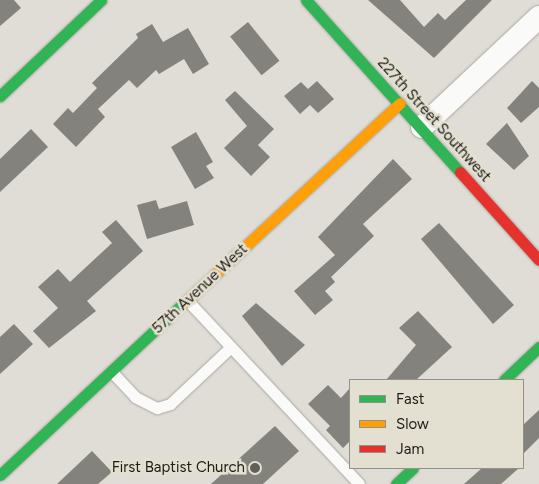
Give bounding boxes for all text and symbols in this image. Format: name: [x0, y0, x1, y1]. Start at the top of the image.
street label: 227th Street Southwest: [373, 54, 495, 186]
street label: 57th Avenue West: [149, 240, 251, 338]
legend: [349, 379, 524, 469]
text: Fast: [396, 390, 424, 408]
text: Slow: [396, 415, 429, 433]
text: Jam: [396, 440, 424, 458]
place label: First Baptist Church: [112, 459, 245, 477]
marker: First Baptist Church: [249, 462, 261, 474]

